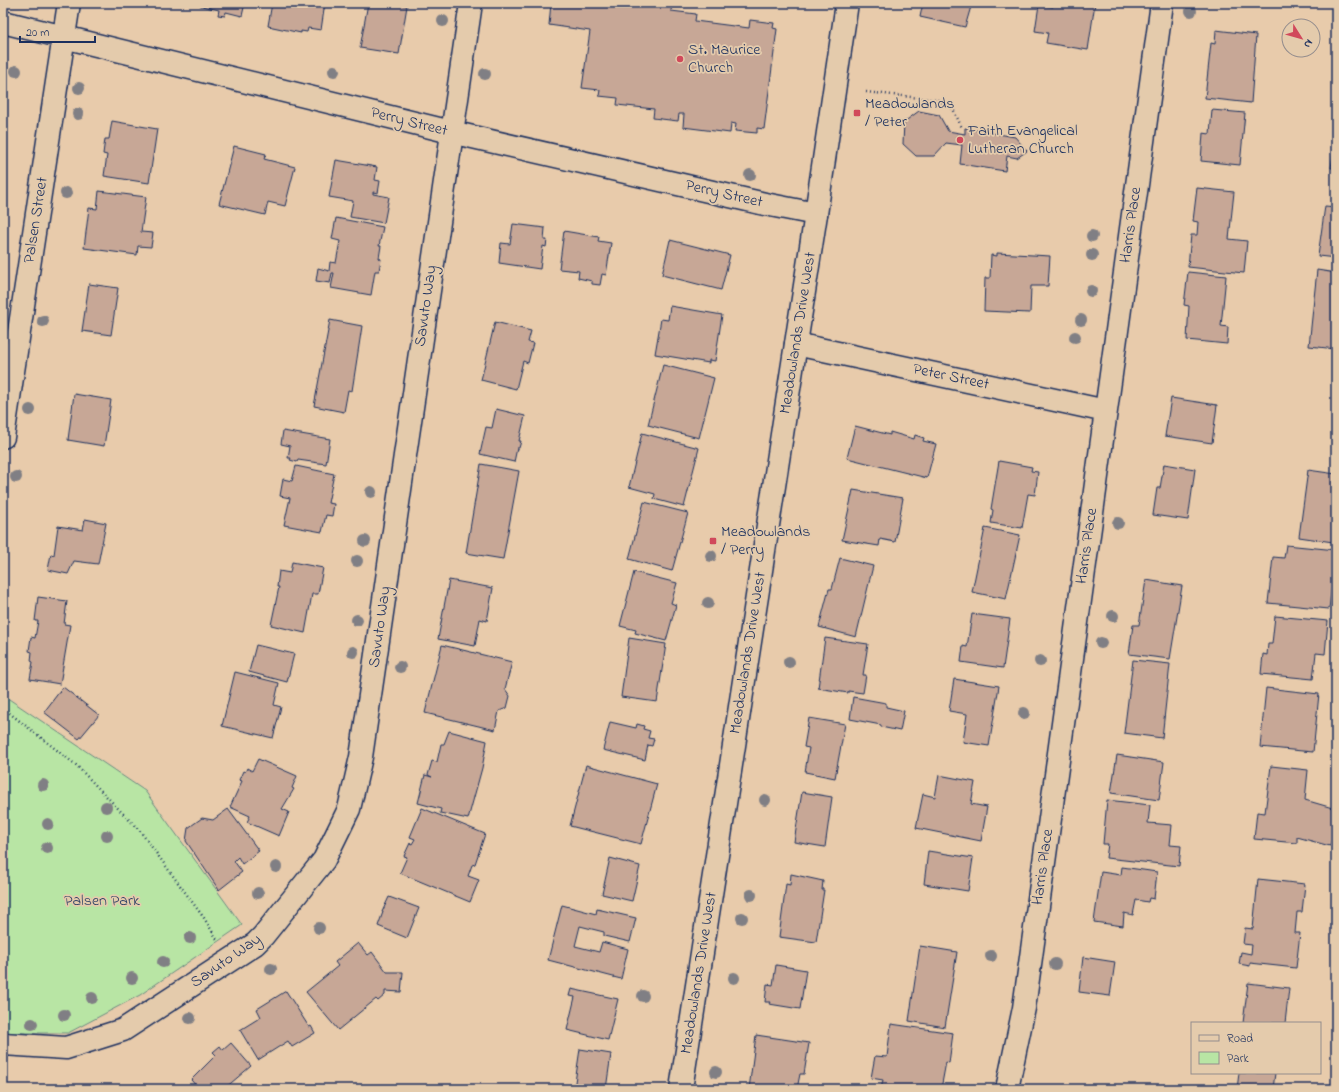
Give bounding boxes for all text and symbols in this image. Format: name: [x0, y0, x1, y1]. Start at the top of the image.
scale bar: [20, 18, 95, 44]
north arrow: [1281, 18, 1321, 58]
text: 20 m: [26, 24, 49, 42]
text: N: [1300, 36, 1317, 51]
place label: St. Maurice Church: [688, 38, 761, 80]
marker: St. Maurice Church: [675, 54, 685, 64]
place label: Meadowlands / Peter: [865, 92, 954, 134]
street label: Perry Street: [368, 101, 451, 143]
marker: Meadowlands / Peter: [852, 108, 862, 118]
place label: Faith Evangelical Lutheran Church: [967, 119, 1078, 161]
marker: Faith Evangelical Lutheran Church: [955, 135, 965, 145]
street label: Perry Street: [683, 173, 766, 215]
street label: Palsen Street: [17, 174, 55, 265]
street label: Harris Place: [1114, 184, 1148, 265]
street label: Meadowlands Drive West: [773, 250, 823, 416]
street label: Savuto Way: [408, 264, 444, 348]
street label: Peter Street: [911, 357, 992, 397]
street label: Harris Place: [1070, 505, 1104, 586]
place label: Meadowlands / Perry: [721, 520, 810, 562]
marker: Meadowlands / Perry: [708, 536, 718, 546]
street label: Meadowlands Drive West: [723, 570, 773, 736]
street label: Savuto Way: [362, 585, 398, 669]
street label: Harris Place: [1026, 826, 1060, 907]
park label: Palsen Park: [64, 889, 141, 913]
street label: Meadowlands Drive West: [674, 890, 724, 1056]
street label: Savuto Way: [186, 928, 266, 994]
legend: [1191, 1022, 1321, 1074]
text: Road: [1227, 1030, 1253, 1048]
text: Park: [1227, 1050, 1249, 1068]

